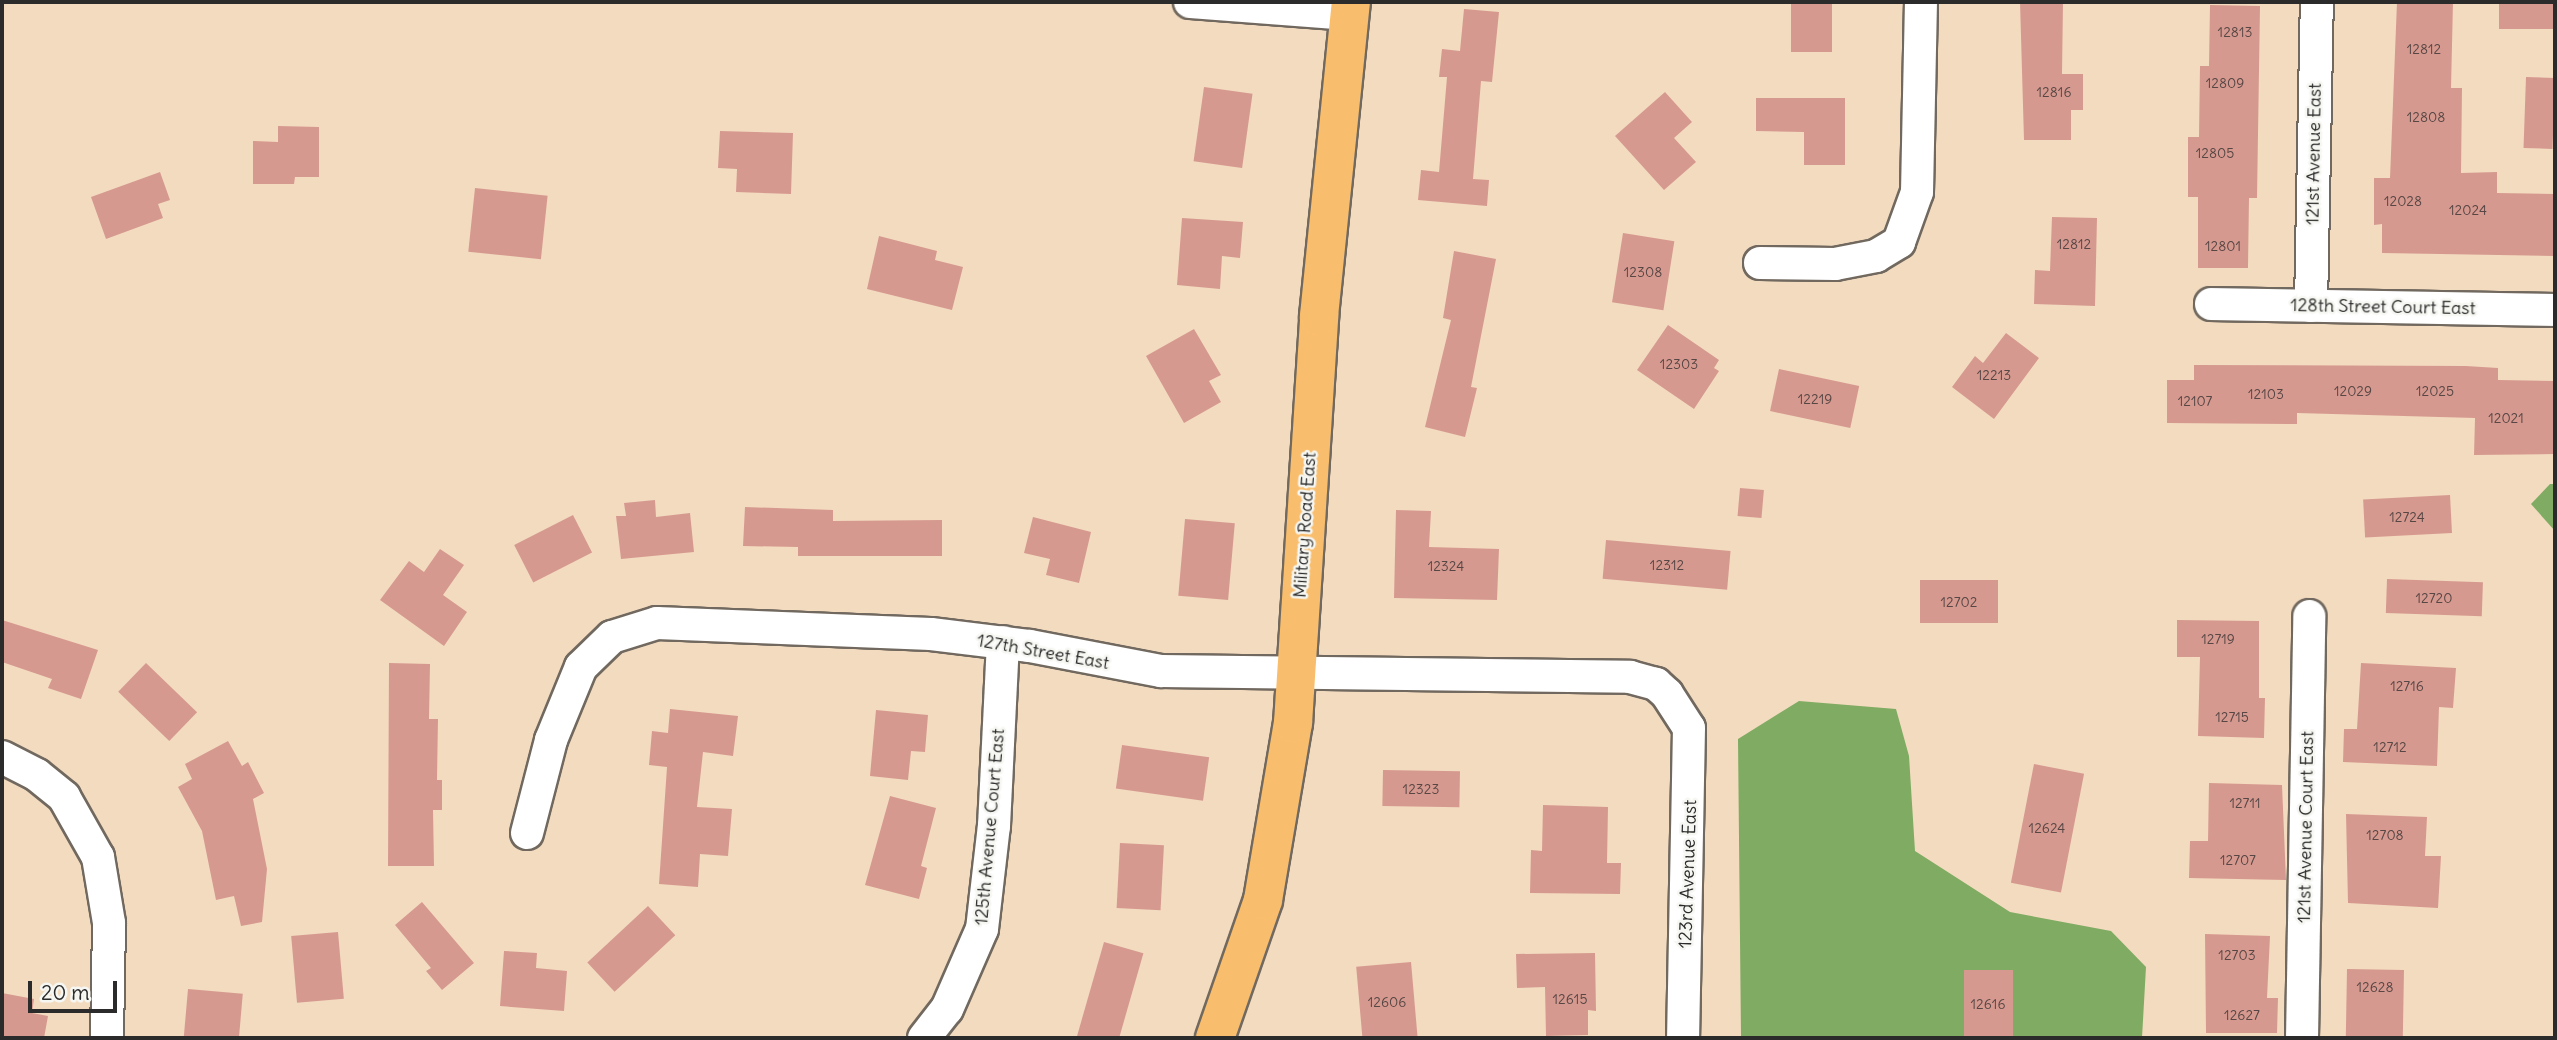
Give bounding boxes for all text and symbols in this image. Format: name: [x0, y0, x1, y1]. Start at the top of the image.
house number: 12813: [2218, 24, 2252, 40]
house number: 12812: [2407, 41, 2441, 57]
house number: 12809: [2206, 75, 2244, 91]
street label: 121st Avenue East: [2302, 83, 2326, 225]
house number: 12816: [2037, 84, 2071, 100]
house number: 12808: [2407, 109, 2445, 125]
house number: 12805: [2196, 145, 2234, 161]
house number: 12028: [2384, 193, 2422, 209]
house number: 12024: [2449, 202, 2487, 218]
house number: 12812: [2057, 236, 2091, 252]
house number: 12801: [2205, 238, 2241, 254]
house number: 12308: [1624, 264, 1662, 280]
street label: 128th Street Court East: [2290, 295, 2476, 319]
house number: 12303: [1660, 356, 1698, 372]
house number: 12213: [1977, 367, 2011, 383]
house number: 12029: [2334, 383, 2372, 399]
house number: 12025: [2416, 383, 2454, 399]
house number: 12103: [2248, 386, 2284, 402]
house number: 12219: [1798, 391, 1832, 407]
house number: 12107: [2178, 393, 2212, 409]
house number: 12021: [2488, 410, 2524, 426]
street label: Military Road East: [1289, 451, 1321, 599]
house number: 12724: [2389, 509, 2425, 525]
house number: 12312: [1650, 557, 1684, 573]
house number: 12324: [1428, 558, 1464, 574]
house number: 12720: [2416, 590, 2452, 606]
house number: 12702: [1941, 594, 1977, 610]
street label: 127th Street East: [975, 630, 1111, 674]
house number: 12719: [2201, 631, 2235, 647]
house number: 12716: [2390, 678, 2424, 694]
house number: 12715: [2215, 709, 2249, 725]
street label: 125th Avenue Court East: [971, 728, 1009, 926]
street label: 121st Avenue Court East: [2294, 731, 2318, 923]
house number: 12712: [2373, 739, 2407, 755]
house number: 12323: [1403, 781, 1439, 797]
house number: 12711: [2229, 795, 2261, 811]
street label: 123rd Avenue East: [1675, 799, 1701, 949]
house number: 12624: [2029, 820, 2065, 836]
house number: 12708: [2366, 827, 2404, 843]
house number: 12707: [2220, 852, 2256, 868]
house number: 12703: [2218, 947, 2256, 963]
scale bar: [32, 967, 121, 1011]
text: 20 m: [41, 979, 90, 1006]
house number: 12628: [2356, 979, 2394, 995]
house number: 12615: [1553, 991, 1587, 1007]
house number: 12606: [1368, 994, 1406, 1010]
house number: 12616: [1971, 996, 2005, 1012]
house number: 12627: [2224, 1007, 2260, 1023]

